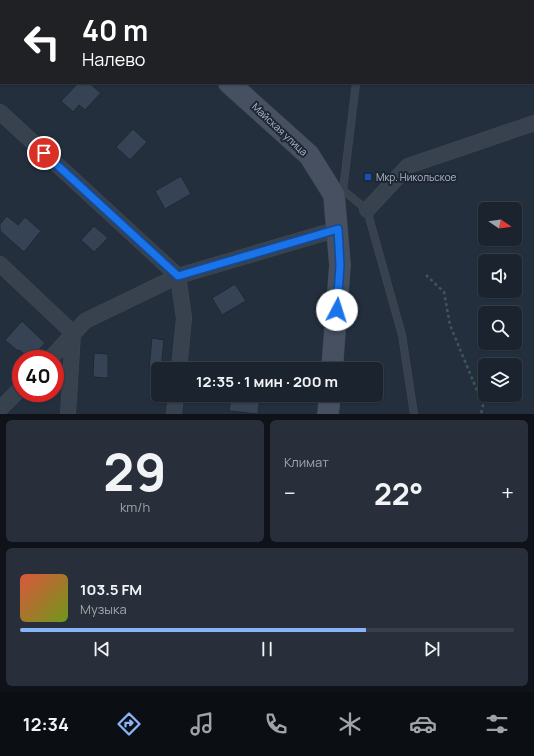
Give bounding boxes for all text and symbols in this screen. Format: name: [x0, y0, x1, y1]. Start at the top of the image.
text: 40 m: [82, 11, 148, 49]
icon: left: [16, 16, 68, 68]
text: Налево: [82, 47, 146, 71]
street label: Майская улица: [249, 100, 311, 158]
pin: [27, 136, 61, 170]
icon: arrive: [33, 142, 55, 164]
place label: Мкр. Никольское: [376, 170, 457, 184]
marker: Мкр. Никольское: [363, 172, 373, 182]
north arrow: [478, 202, 522, 246]
map controls: [478, 202, 522, 402]
button: sound: [478, 254, 522, 298]
position arrow: [316, 289, 358, 331]
button: search: [478, 306, 522, 350]
speed limit sign: 40: [12, 350, 64, 402]
button: layers: [478, 358, 522, 402]
text: 12:35 · 1 мин · 200 m: [196, 371, 338, 392]
text: 29: [103, 436, 167, 507]
text: Климат: [284, 453, 329, 471]
text: 22°: [374, 473, 423, 514]
text: −: [284, 478, 296, 508]
text: +: [501, 478, 514, 508]
text: km/h: [120, 498, 150, 516]
text: 103.5 FM: [80, 579, 142, 600]
text: Музыка: [80, 600, 127, 618]
icon: previous: [91, 638, 113, 660]
icon: pause: [256, 638, 278, 660]
icon: next: [421, 638, 443, 660]
icon: directions: [115, 710, 143, 738]
icon: music: [188, 710, 216, 738]
icon: phone: [262, 710, 290, 738]
icon: climate: [336, 710, 364, 738]
icon: car: [409, 710, 437, 738]
icon: filters: [483, 710, 511, 738]
text: 12:34: [23, 712, 69, 736]

